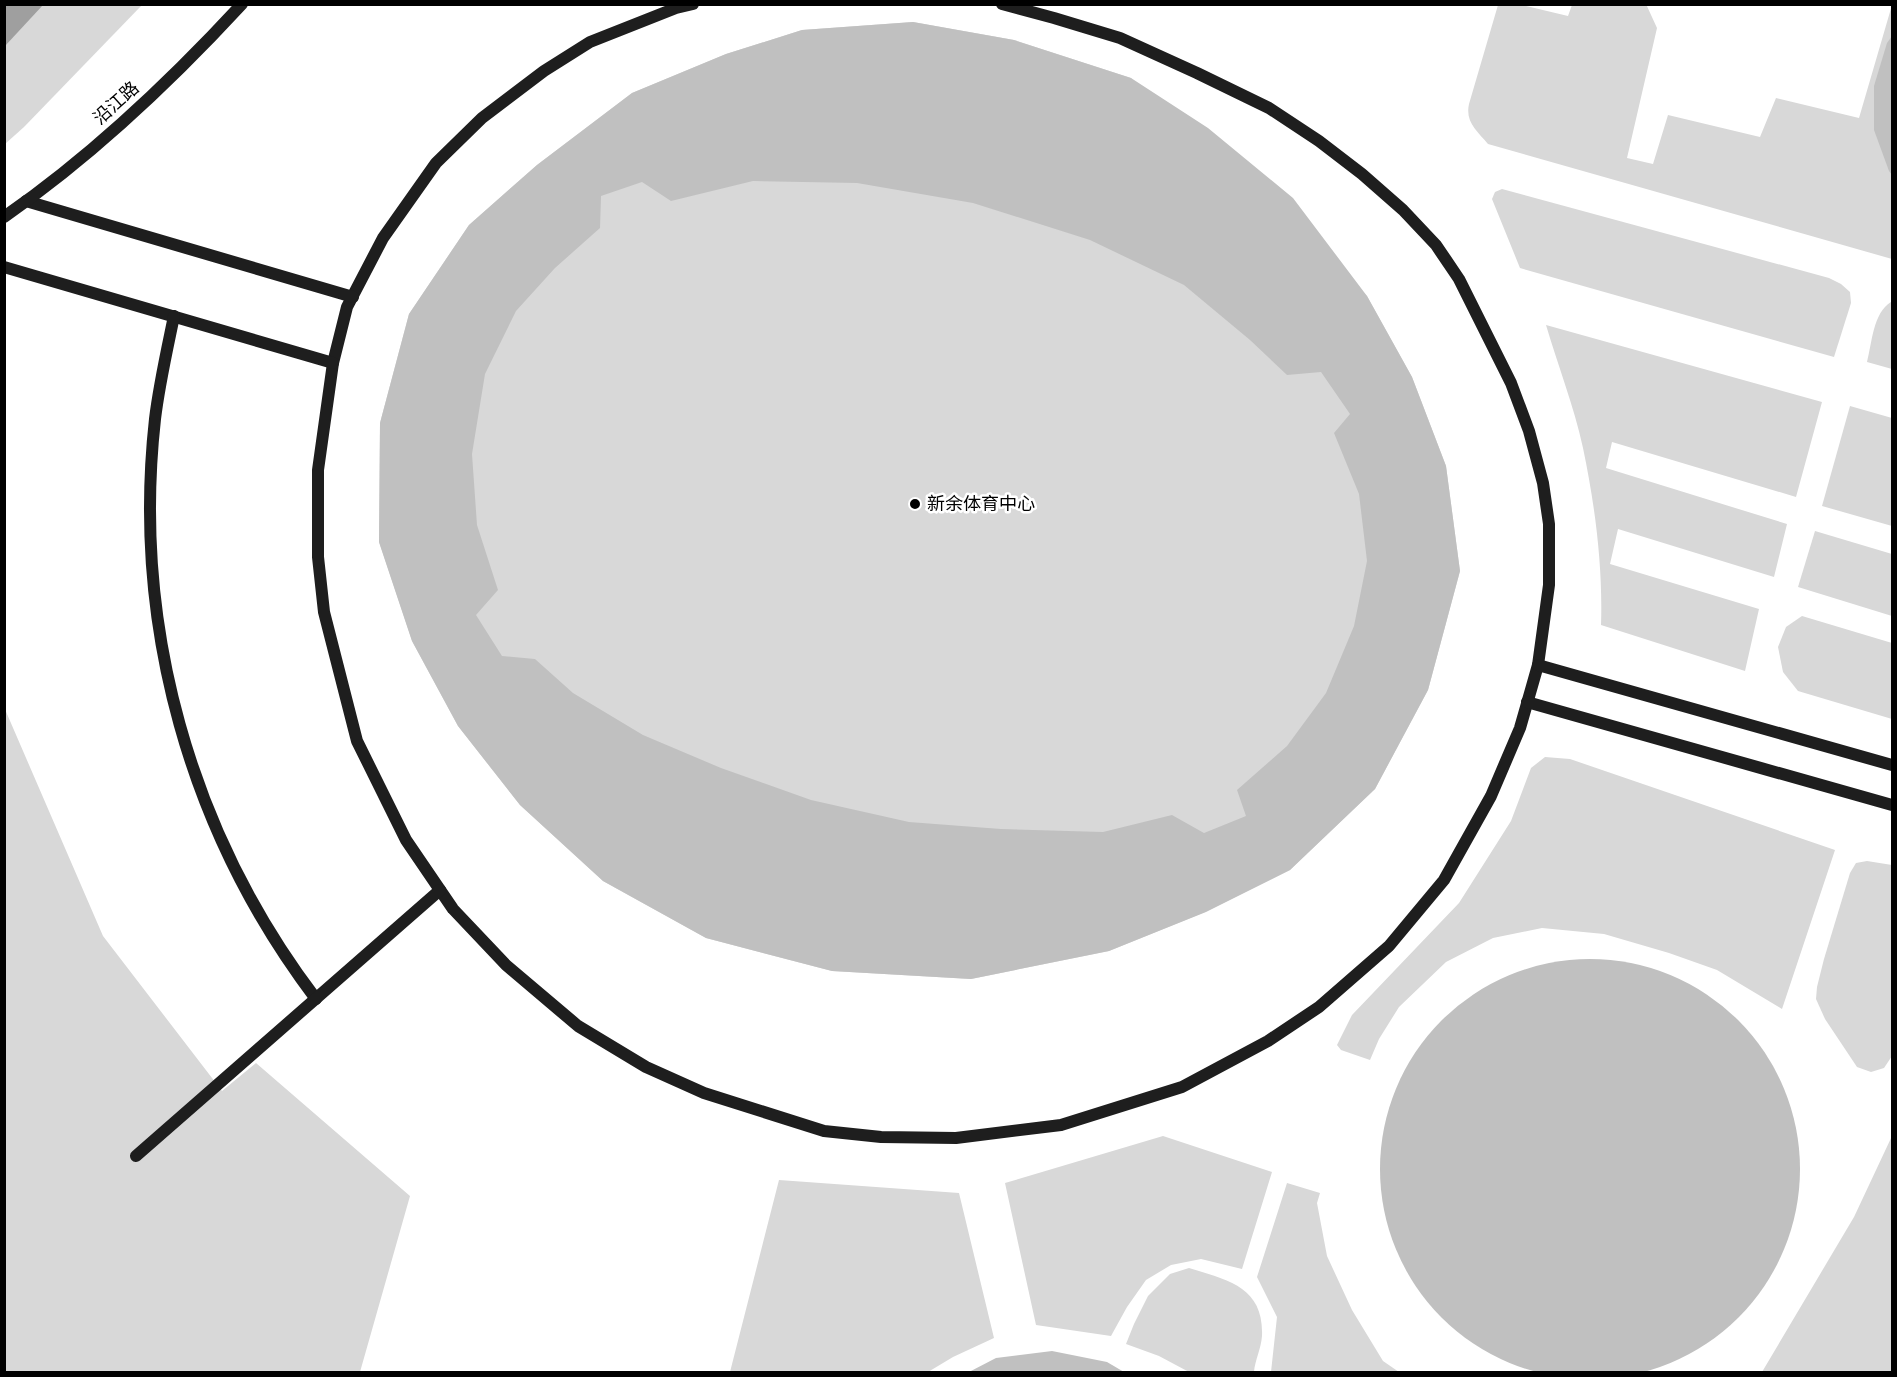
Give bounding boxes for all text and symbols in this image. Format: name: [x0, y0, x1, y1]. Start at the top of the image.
street label: 沿江路: [88, 76, 143, 128]
place label: 新余体育中心: [927, 492, 1035, 514]
marker: 新余体育中心: [908, 497, 922, 511]

